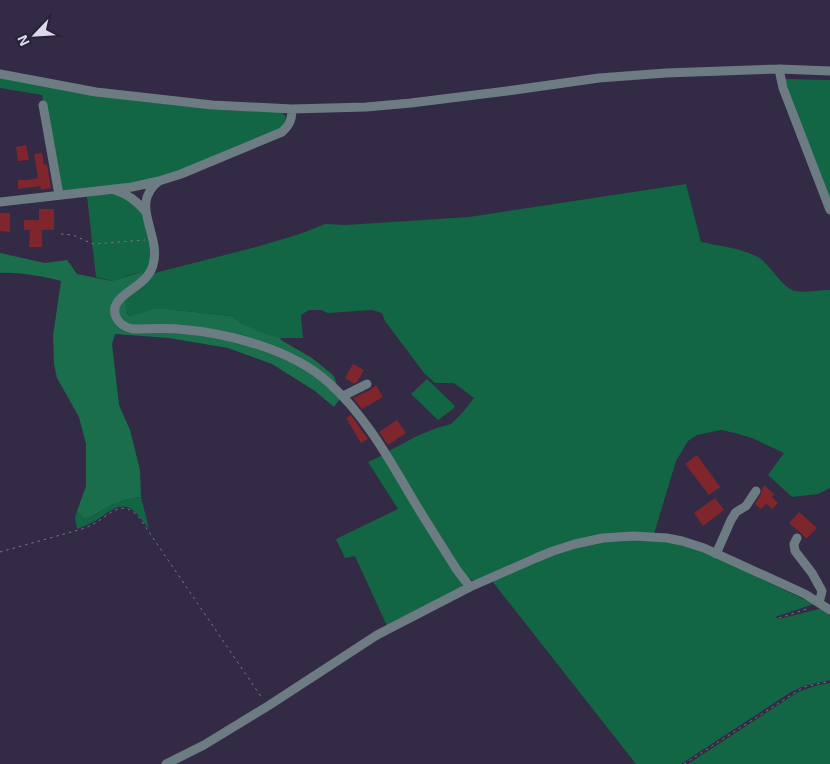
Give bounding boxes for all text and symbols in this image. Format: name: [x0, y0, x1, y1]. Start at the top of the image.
north arrow: [10, 10, 60, 60]
text: N: [13, 33, 33, 49]

